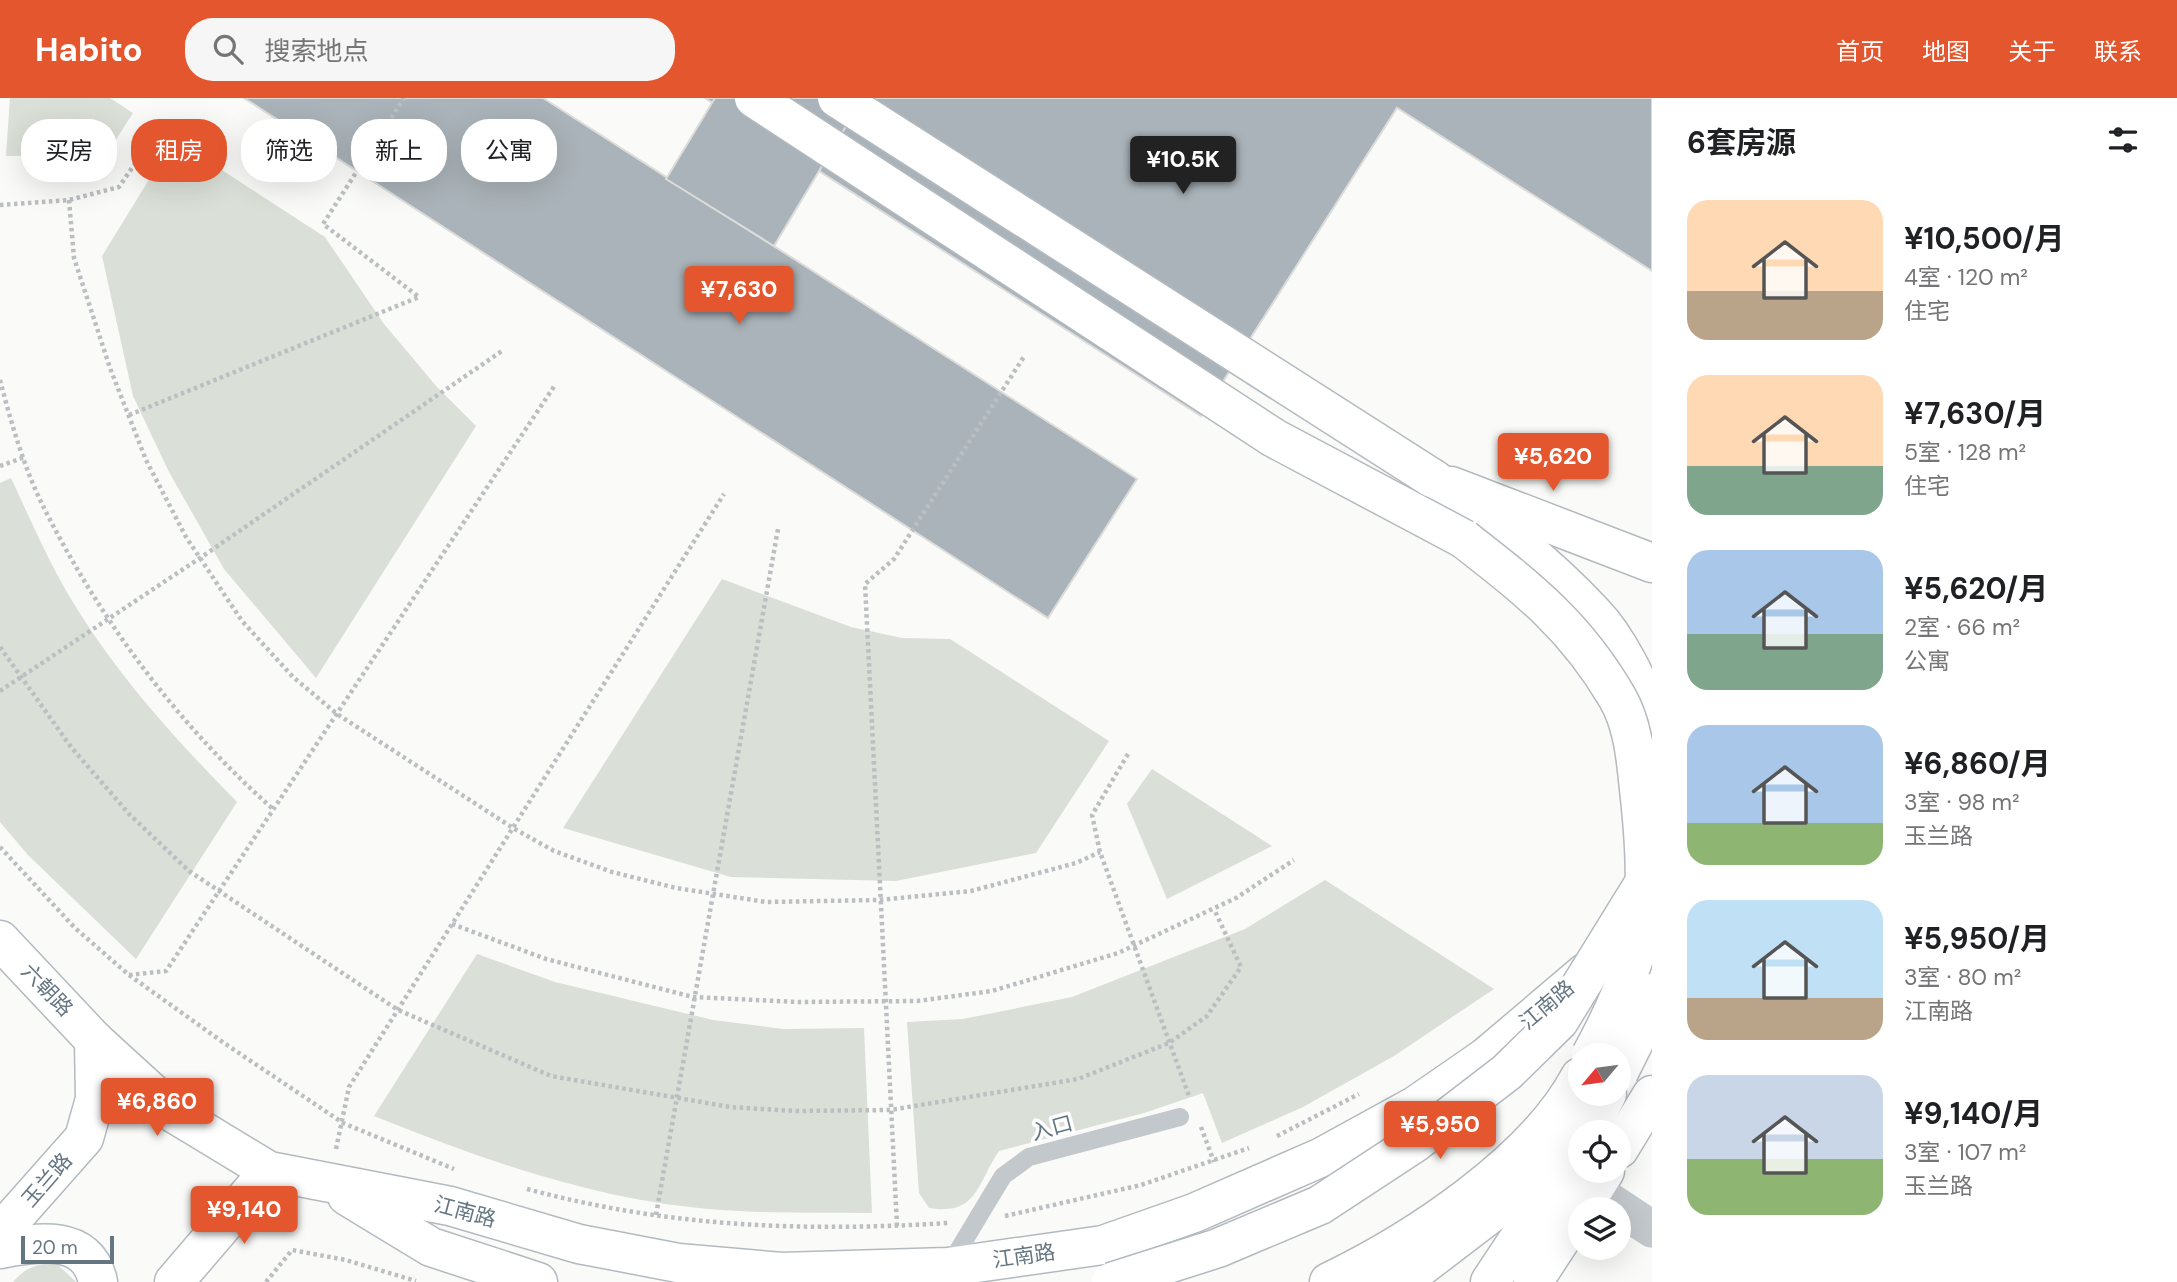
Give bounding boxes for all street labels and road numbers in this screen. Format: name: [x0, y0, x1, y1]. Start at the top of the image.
street label: 六朝路: [15, 958, 79, 1022]
street label: 江南路: [1514, 974, 1580, 1036]
street label: 入口: [1028, 1109, 1076, 1147]
street label: 玉兰路: [16, 1147, 78, 1213]
street label: 江南路: [431, 1190, 499, 1234]
street label: 江南路: [991, 1238, 1057, 1274]

